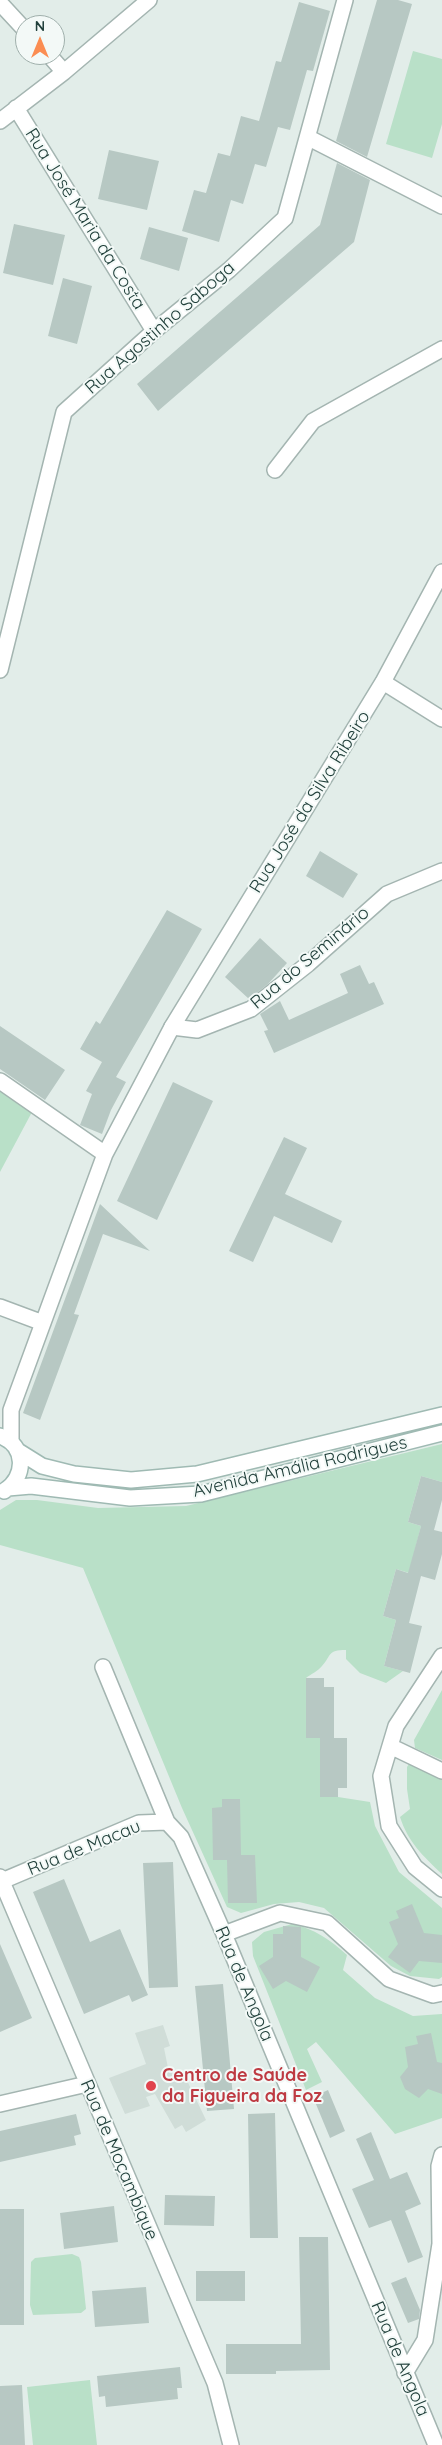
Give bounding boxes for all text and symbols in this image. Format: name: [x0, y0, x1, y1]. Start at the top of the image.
north arrow: [15, 15, 65, 65]
text: N: [35, 17, 45, 35]
street label: Rua José Maria da Costa: [20, 124, 150, 314]
street label: Rua Agostinho Saboga: [81, 257, 239, 399]
street label: Rua José da Silva Ribeiro: [245, 707, 375, 897]
street label: Rua do Seminário: [246, 902, 374, 1014]
street label: Avenida Amália Rodrigues: [191, 1432, 409, 1502]
street label: Rua de Macau: [24, 1816, 144, 1880]
street label: Rua de Angola: [210, 1923, 278, 2045]
place label: Centro de Saúde da Figueira da Foz: [162, 2065, 322, 2108]
street label: Rua de Moçambique: [75, 2076, 163, 2244]
marker: Centro de Saúde da Figueira da Foz: [144, 2079, 158, 2093]
street label: Rua de Angola: [366, 2298, 434, 2420]

